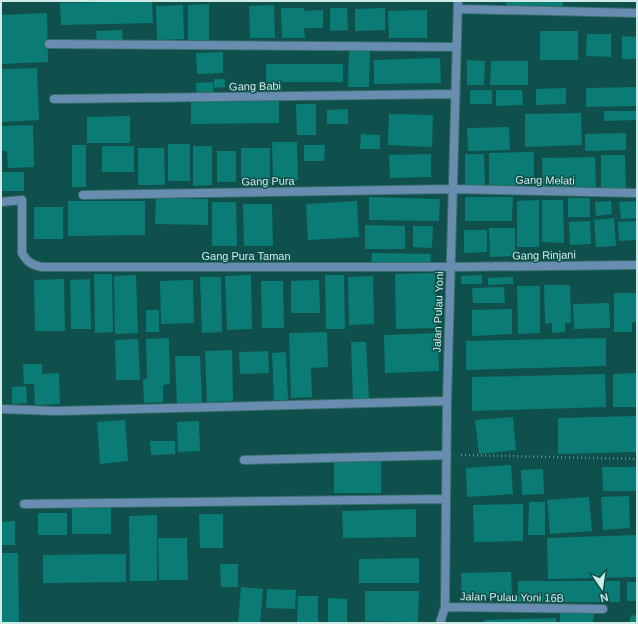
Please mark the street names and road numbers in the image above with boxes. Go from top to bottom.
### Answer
street label: Gang Babi [229,80,281,92]
street label: Gang Melati [515,173,575,187]
street label: Gang Pura [241,175,296,187]
street label: Gang Rinjani [512,248,576,262]
street label: Gang Pura Taman [201,250,291,262]
street label: Jalan Pulau Yoni [431,271,445,353]
street label: Jalan Pulau Yoni 16B [460,590,564,604]

